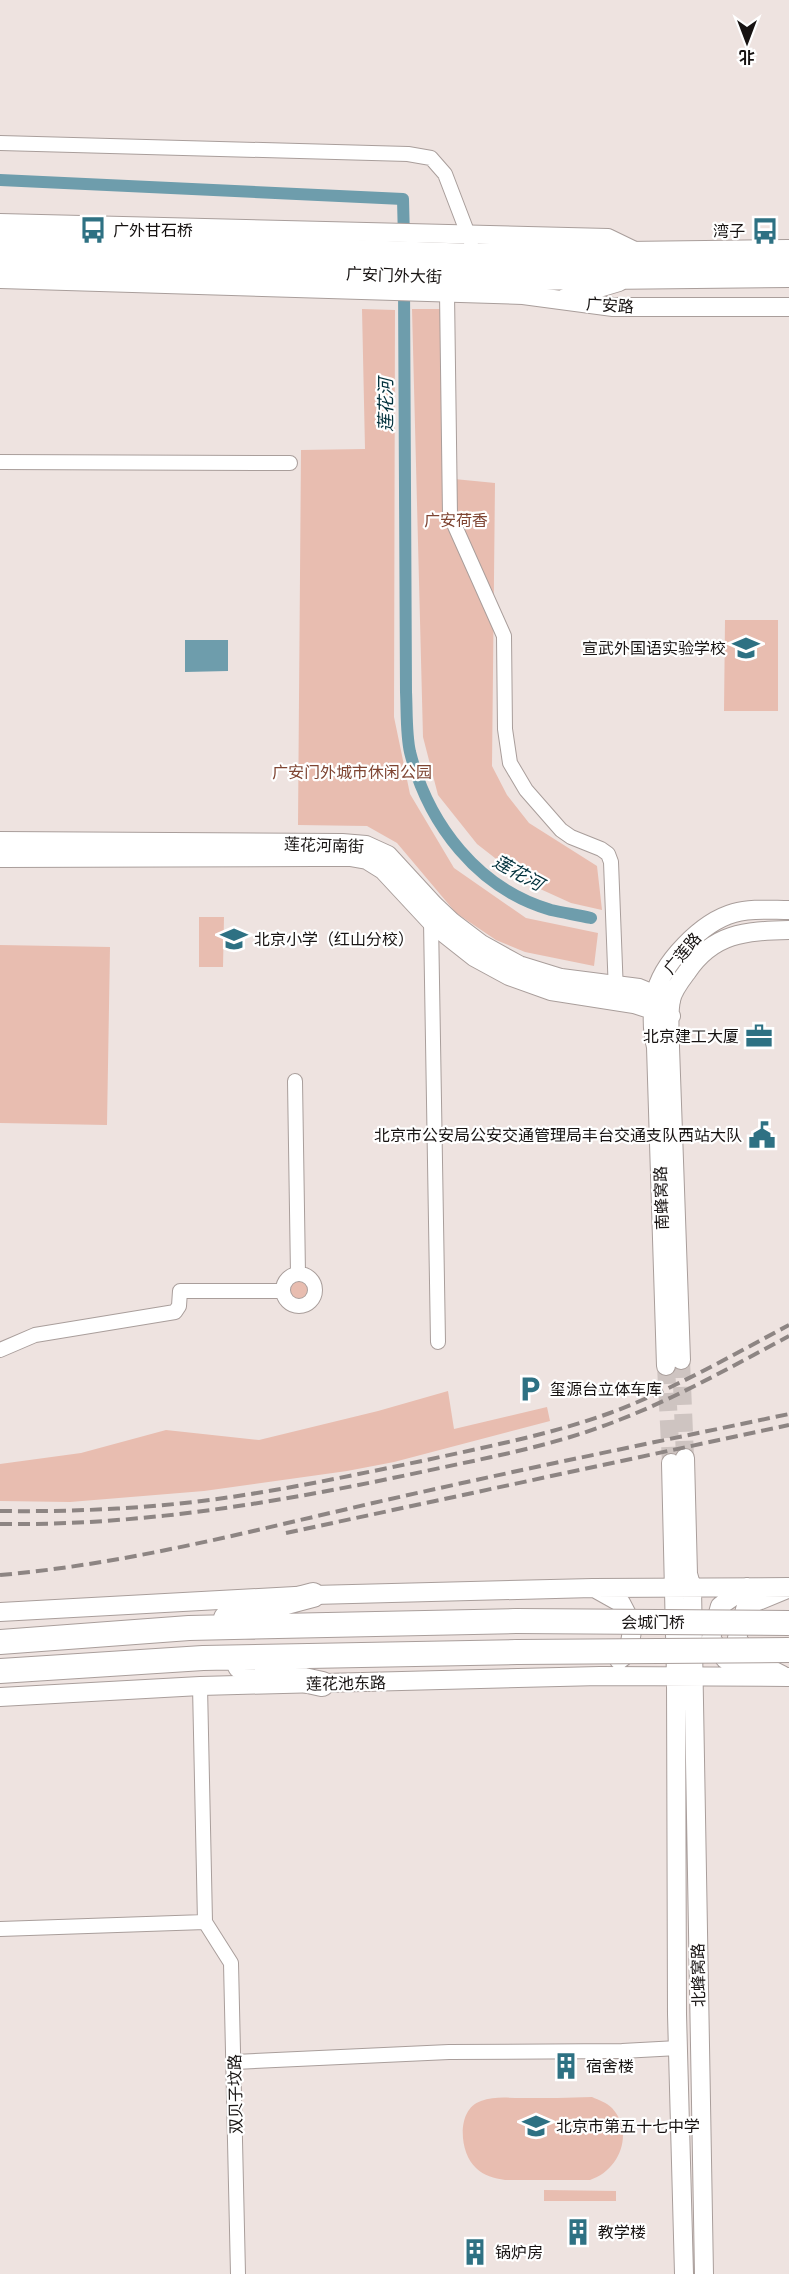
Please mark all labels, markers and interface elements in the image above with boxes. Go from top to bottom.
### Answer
north arrow [717,12,777,72]
text: 北 [739,45,755,68]
bus stop icon: 广外甘石桥 [78,215,108,245]
bus stop icon: 湾子 [750,216,780,246]
place label: 广外甘石桥 [113,219,193,242]
place label: 湾子 [713,220,745,243]
street label: 广安门外大街 [346,262,442,289]
street label: 广安路 [585,292,635,319]
water label: 莲花河 [373,375,398,432]
park label: 广安荷香 [424,509,488,532]
school or university icon: 宣武外国语实验学校 [731,633,761,663]
place label: 宣武外国语实验学校 [582,637,726,660]
park label: 广安门外城市休闲公园 [272,761,432,784]
street label: 莲花河南街 [284,833,364,858]
water label: 莲花河 [489,849,551,898]
school or university icon: 北京小学（红山分校） [219,924,249,954]
place label: 北京小学（红山分校） [254,928,414,951]
street label: 广莲路 [658,928,707,979]
office icon: 北京建工大厦 [744,1021,774,1051]
place label: 北京建工大厦 [643,1025,739,1048]
public building icon: 北京市公安局公安交通管理局丰台交通支队西站大队 [747,1120,777,1150]
place label: 北京市公安局公安交通管理局丰台交通支队西站大队 [374,1124,742,1147]
street label: 南蜂窝路 [649,1166,674,1230]
parking icon: 玺源台立体车库 [515,1374,545,1404]
place label: 玺源台立体车库 [550,1378,662,1401]
street label: 会城门桥 [621,1611,685,1634]
street label: 莲花池东路 [306,1671,386,1696]
street label: 北蜂窝路 [686,1943,711,2007]
building icon: 宿舍楼 [551,2051,581,2081]
street label: 双贝子坟路 [223,2054,248,2134]
place label: 宿舍楼 [586,2055,634,2078]
school or university icon: 北京市第五十七中学 [521,2111,551,2141]
place label: 北京市第五十七中学 [556,2115,700,2138]
building icon: 教学楼 [563,2217,593,2247]
place label: 教学楼 [598,2221,646,2244]
building icon: 锅炉房 [460,2237,490,2267]
place label: 锅炉房 [495,2241,543,2264]

